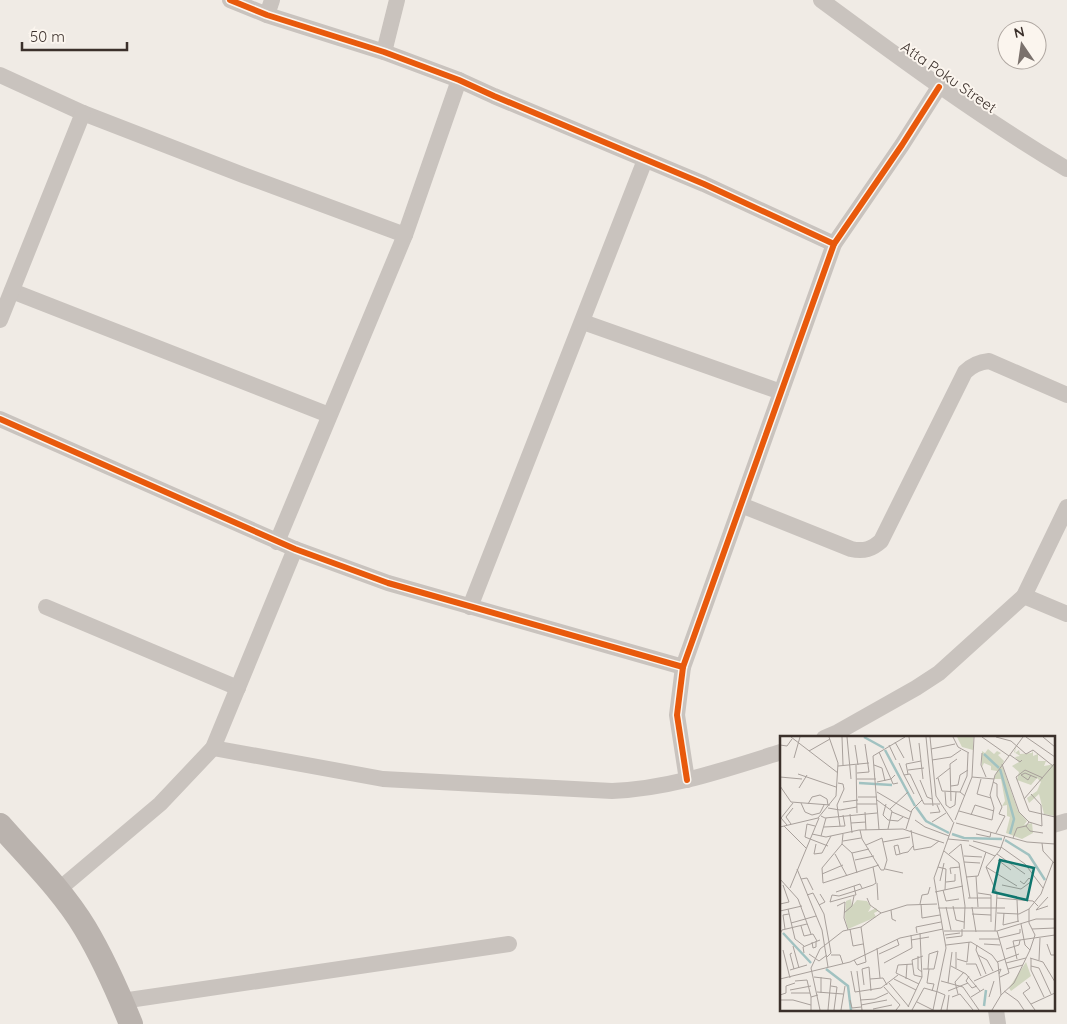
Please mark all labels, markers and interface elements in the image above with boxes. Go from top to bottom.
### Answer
scale bar [22,20,128,52]
north arrow [997,20,1047,70]
text: N [1012,22,1026,42]
text: 50 m [30,27,65,46]
street label: Atta Poku Street [898,37,1000,117]
inset map [780,736,1054,1012]

